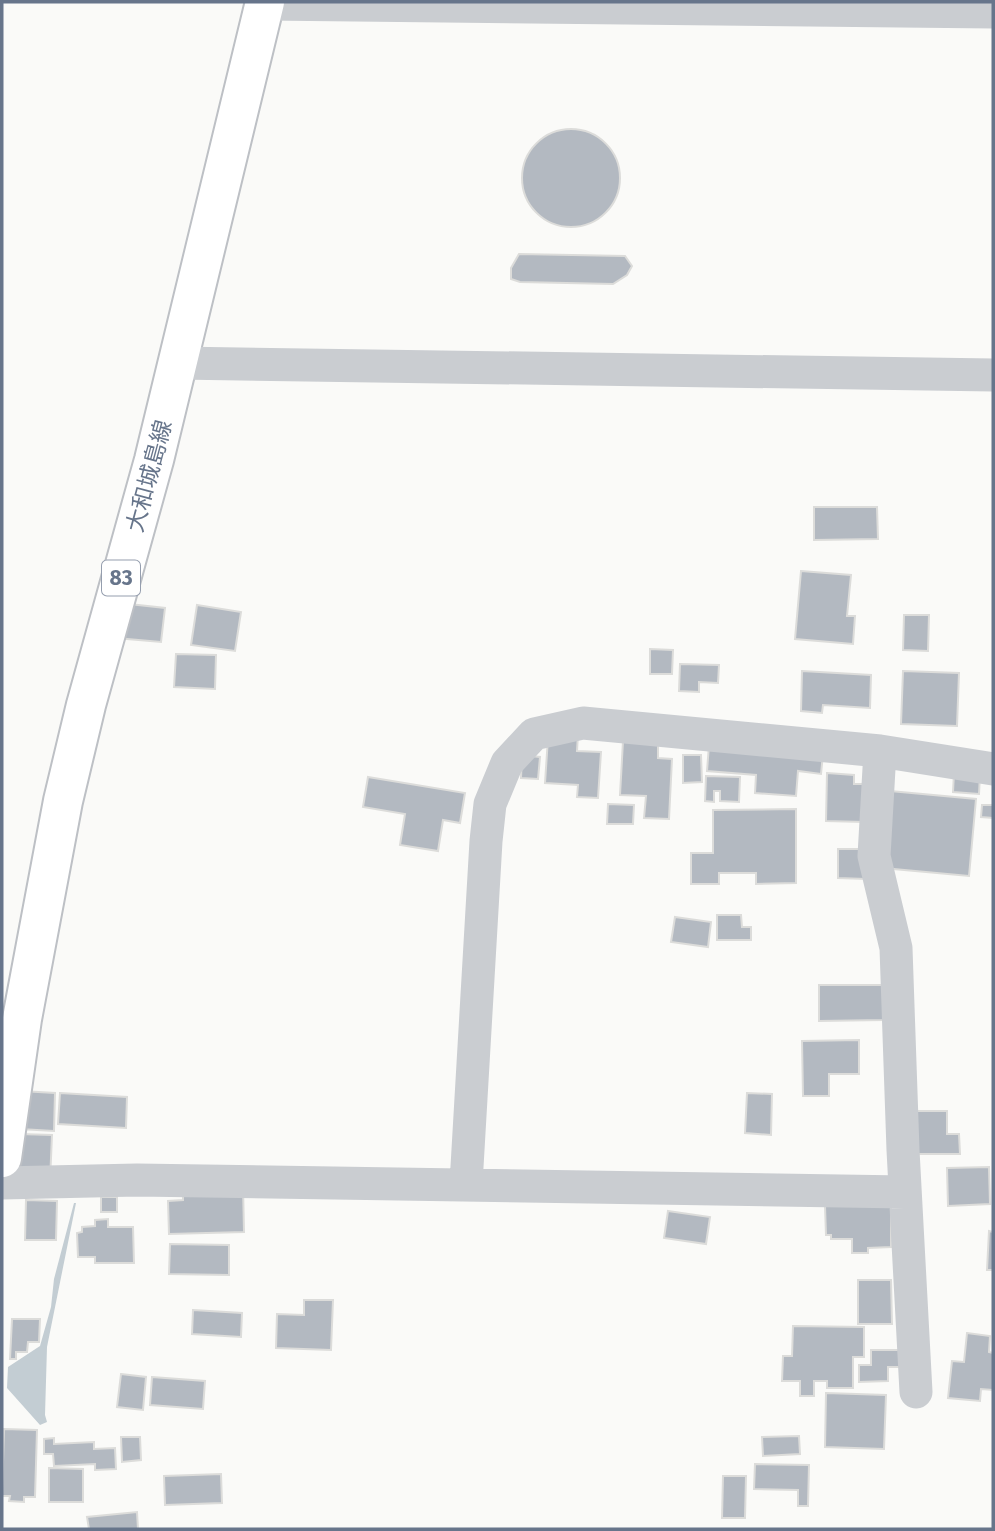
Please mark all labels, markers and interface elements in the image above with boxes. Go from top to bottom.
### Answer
street label: 大和城島線 [121,417,177,535]
road number: 83 [102,560,140,596]

